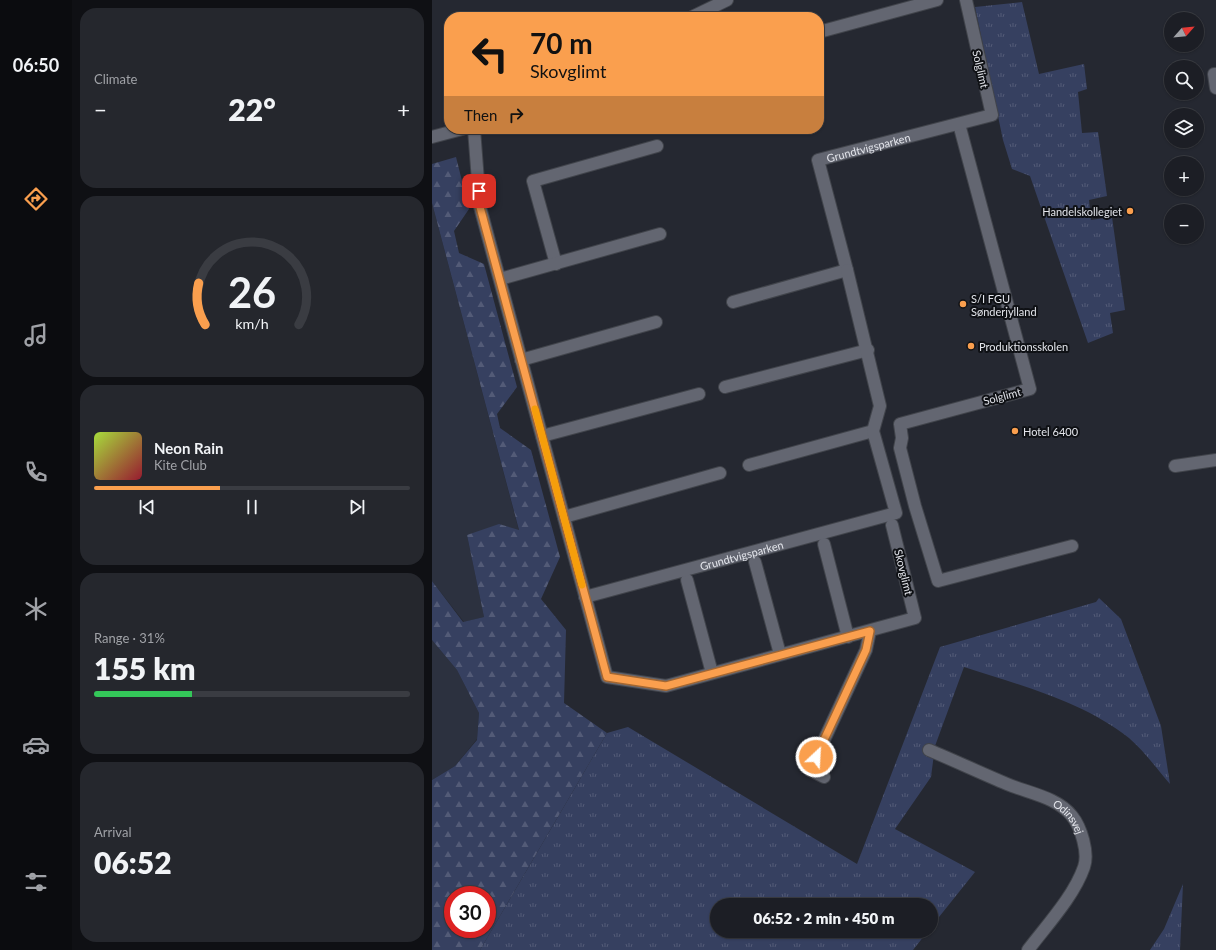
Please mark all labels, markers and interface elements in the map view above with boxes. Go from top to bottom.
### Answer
north arrow [1164,12,1204,52]
map controls [1164,12,1204,244]
text: 70 m [530,26,593,60]
icon: left [464,28,516,80]
street label: Solglimt [970,49,992,89]
text: 06:50 [13,54,59,76]
text: Skovglimt [530,60,606,82]
button: search [1164,60,1204,100]
text: Climate [94,71,137,87]
text: 22° [228,91,276,127]
text: − [94,96,107,123]
text: + [397,96,410,123]
icon: right [505,104,527,126]
text: Then [464,106,497,124]
button: layers [1164,108,1204,148]
street label: Grundtvigsparken [825,130,911,164]
button: + [1164,156,1204,196]
pin [462,174,496,208]
icon: arrive [468,180,490,202]
icon: directions [22,185,50,213]
button: − [1164,204,1204,244]
place label: Handelskollegiet [1042,205,1122,218]
marker: Handelskollegiet [1125,206,1135,216]
text: 26 [228,266,276,316]
place label: S/I FGU Sønderjylland [971,292,1037,318]
marker: S/I FGU Sønderjylland [958,299,968,309]
text: km/h [235,314,269,331]
icon: music [22,321,50,349]
place label: Produktionsskolen [979,340,1068,353]
marker: Produktionsskolen [966,341,976,351]
street label: Solglimt [982,385,1022,407]
place label: Hotel 6400 [1023,425,1079,438]
marker: Hotel 6400 [1010,426,1020,436]
text: Neon Rain [154,439,223,457]
text: Kite Club [154,457,207,473]
icon: phone [22,458,50,486]
icon: previous [136,496,158,518]
icon: pause [241,496,263,518]
icon: next [346,496,368,518]
street label: Grundtvigsparken [698,537,785,572]
street label: Skovglimt [892,548,916,596]
icon: climate [22,595,50,623]
text: Range · 31% [94,630,165,646]
text: 155 km [94,650,195,686]
icon: car [22,731,50,759]
position arrow [795,736,837,778]
street label: Odinsvej [1051,796,1087,836]
text: Arrival [94,824,131,840]
text: 06:52 [94,844,172,880]
icon: filters [22,868,50,896]
speed limit sign: 30 [444,886,496,938]
text: 06:52 · 2 min · 450 m [753,909,895,927]

